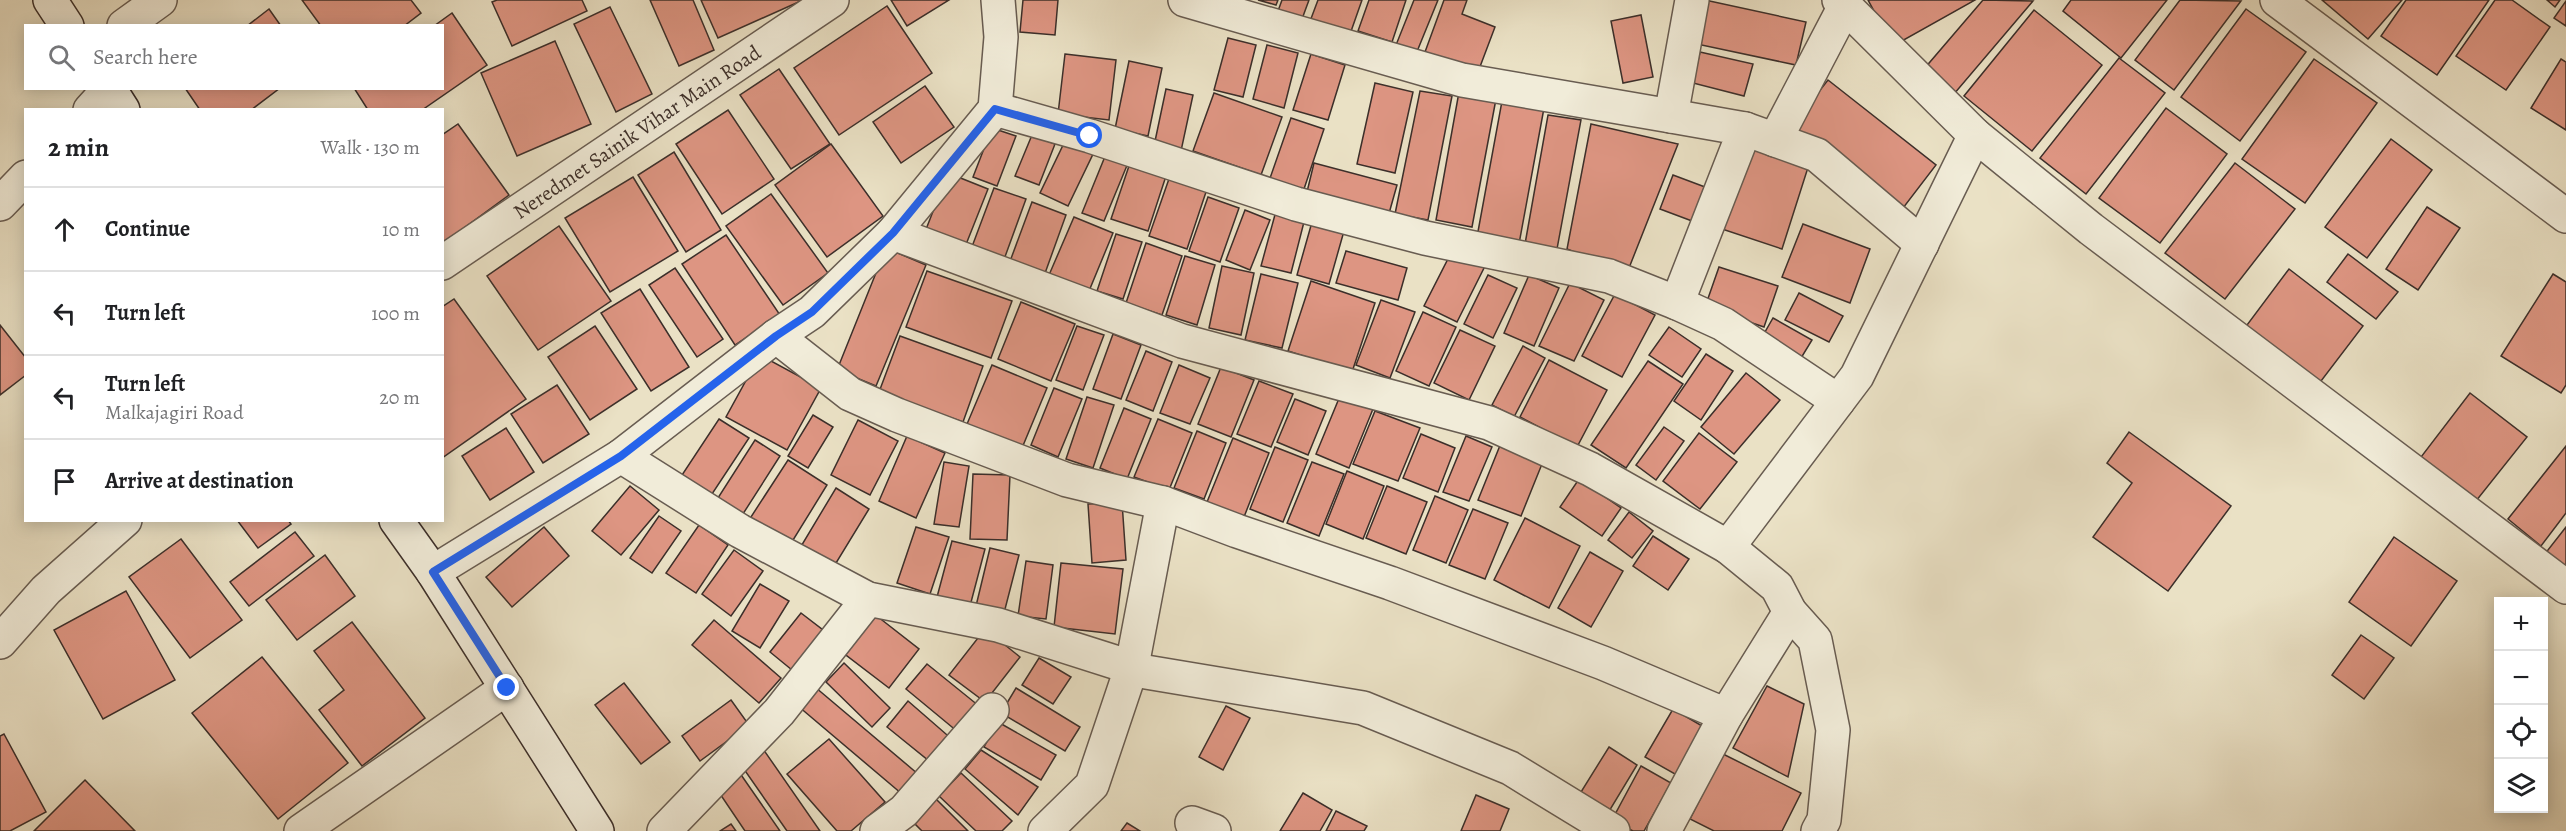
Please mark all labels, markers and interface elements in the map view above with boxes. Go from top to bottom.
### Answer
search box [24,24,444,90]
street label: Neredmet Sainik Vihar Main Road [508,38,767,225]
icon: search [45,41,78,74]
text: Search here [93,42,198,72]
route start [1076,122,1102,148]
text: 2 min [48,130,109,165]
text: Walk · 130 m [321,134,420,161]
icon: ahead [48,213,81,246]
text: Continue [105,214,190,244]
text: 10 m [382,216,420,243]
icon: left [48,297,81,330]
text: Turn left [105,298,185,328]
text: 100 m [371,300,420,327]
text: Turn left [105,369,185,399]
icon: left [48,381,81,414]
text: 20 m [379,384,420,411]
text: Malkajagiri Road [105,399,244,426]
icon: arrive [48,465,81,498]
text: Arrive at destination [105,466,294,496]
map controls [2494,597,2548,813]
button: + [2494,597,2548,651]
button: − [2494,651,2548,705]
route end [493,674,519,700]
button: locate [2494,705,2548,759]
button: layers [2494,759,2548,813]

